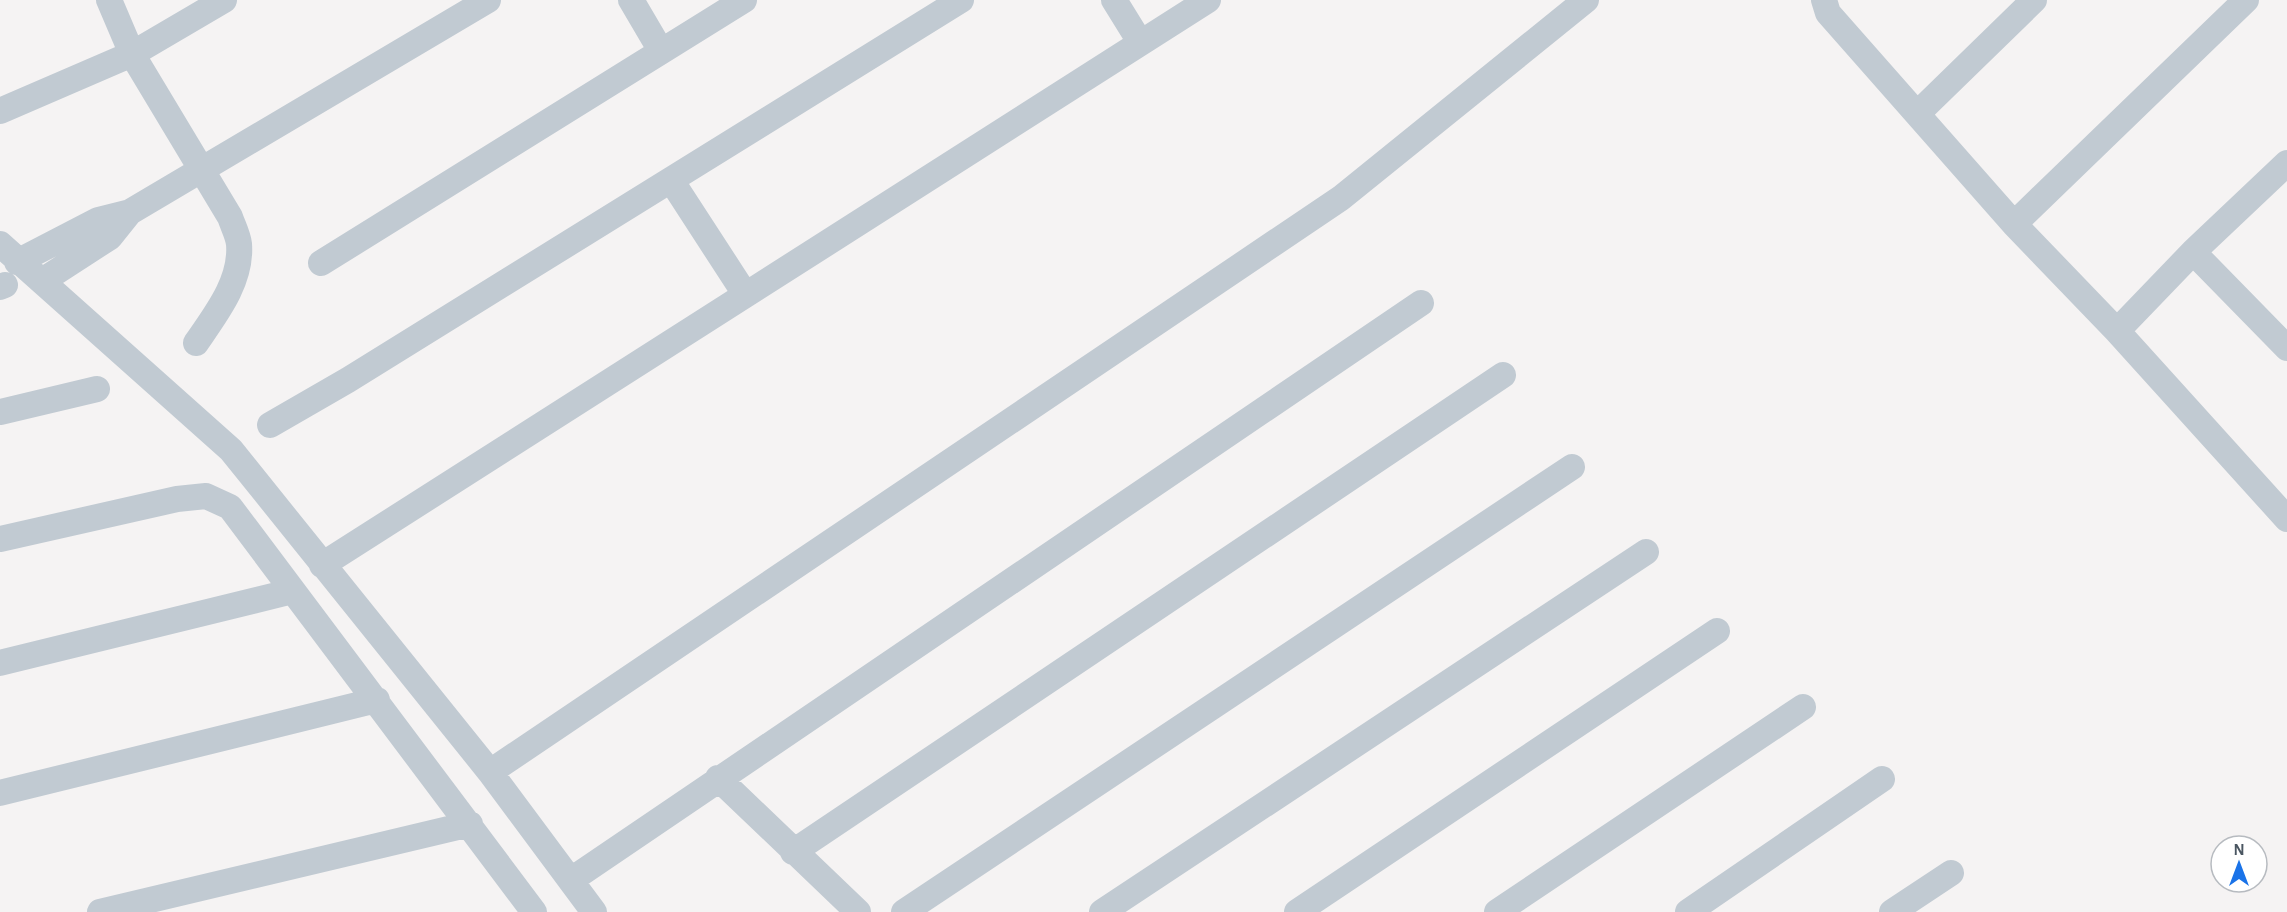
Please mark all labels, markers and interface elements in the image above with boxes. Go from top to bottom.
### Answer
north arrow [2209,834,2269,894]
text: N [2233,842,2245,858]

